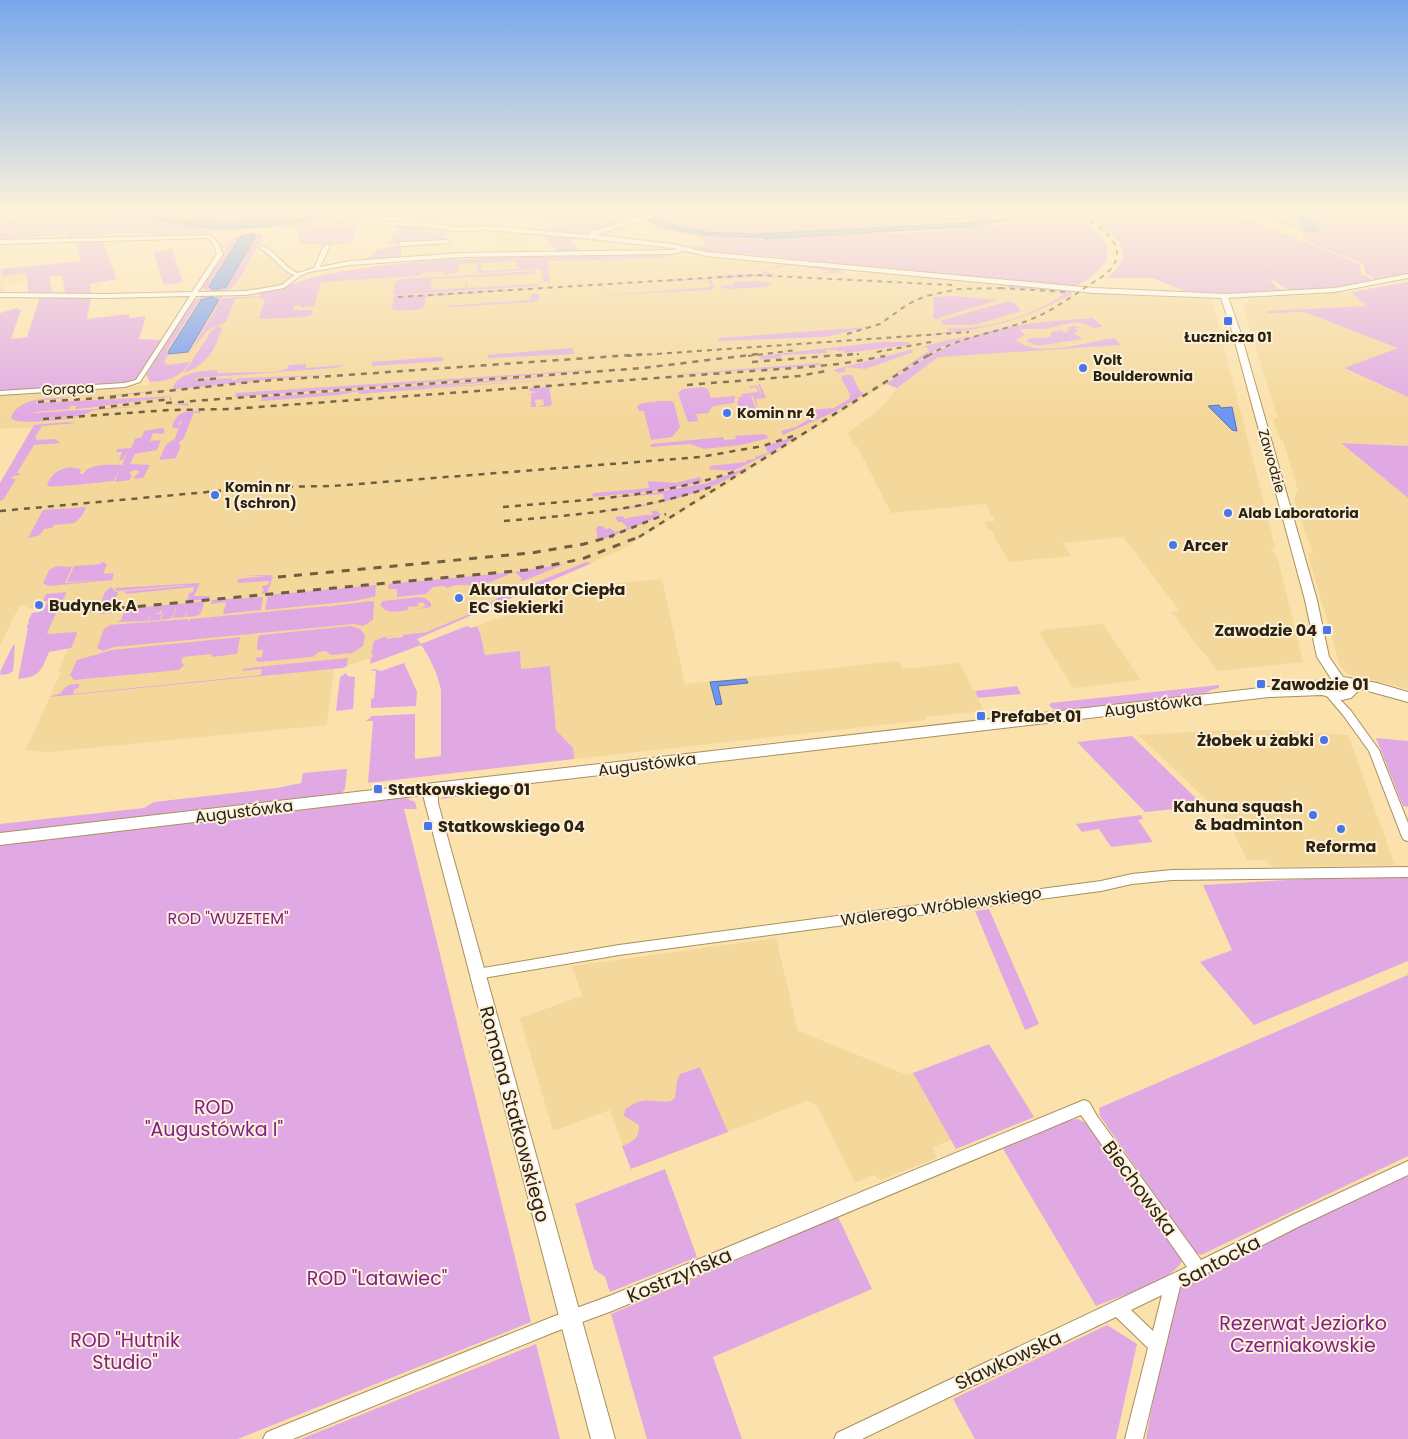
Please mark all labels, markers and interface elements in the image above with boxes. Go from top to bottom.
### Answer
marker: Łucznicza 01 [1222,315,1234,327]
place label: Łucznicza 01 [1184,327,1272,347]
place label: Volt Boulderownia [1093,350,1193,386]
marker: Volt Boulderownia [1077,362,1089,374]
street label: Gorąca [41,378,95,400]
place label: Komin nr 4 [737,403,815,423]
marker: Komin nr 4 [721,407,733,419]
street label: Zawodzie [1253,427,1291,496]
place label: Komin nr 1 (schron) [225,477,297,513]
marker: Komin nr 1 (schron) [209,489,221,501]
place label: Alab Laboratoria [1238,503,1359,523]
marker: Alab Laboratoria [1222,507,1234,519]
place label: Arcer [1183,534,1228,557]
marker: Arcer [1167,539,1179,551]
place label: Akumulator Ciepła EC Siekierki [469,578,625,619]
marker: Akumulator Ciepła EC Siekierki [453,592,465,604]
place label: Budynek A [49,594,137,617]
marker: Budynek A [33,599,45,611]
place label: Zawodzie 04 [1215,619,1317,642]
marker: Zawodzie 04 [1321,624,1333,636]
place label: Zawodzie 01 [1271,673,1369,696]
marker: Zawodzie 01 [1255,678,1267,690]
street label: Augustówka [1103,688,1203,723]
place label: Prefabet 01 [991,705,1081,728]
marker: Prefabet 01 [975,710,987,722]
place label: Żłobek u żabki [1197,729,1314,752]
marker: Żłobek u żabki [1318,734,1330,746]
street label: Augustówka [597,747,697,782]
place label: Statkowskiego 01 [388,778,530,801]
marker: Statkowskiego 01 [372,783,384,795]
street label: Augustówka [194,794,294,829]
place label: Kahuna squash & badminton [1173,795,1303,836]
marker: Kahuna squash & badminton [1307,809,1319,821]
place label: Statkowskiego 04 [438,815,585,838]
marker: Statkowskiego 04 [422,820,434,832]
marker: Reforma [1335,823,1347,835]
place label: Reforma [1306,835,1376,858]
street label: Walerego Wróblewskiego [839,881,1043,932]
park label: ROD "WUZETEM" [167,907,289,930]
street label: Romana Statkowskiego [473,1003,556,1225]
park label: ROD "Augustówka I" [145,1094,283,1143]
street label: Biechowska [1096,1135,1183,1242]
street label: Santocka [1173,1229,1265,1294]
street label: Kostrzyńska [623,1241,736,1310]
park label: ROD "Latawiec" [307,1265,447,1292]
park label: Rezerwat Jeziorko Czerniakowskie [1219,1310,1387,1359]
street label: Sławkowska [951,1324,1066,1397]
park label: ROD "Hutnik Studio" [70,1327,180,1376]

